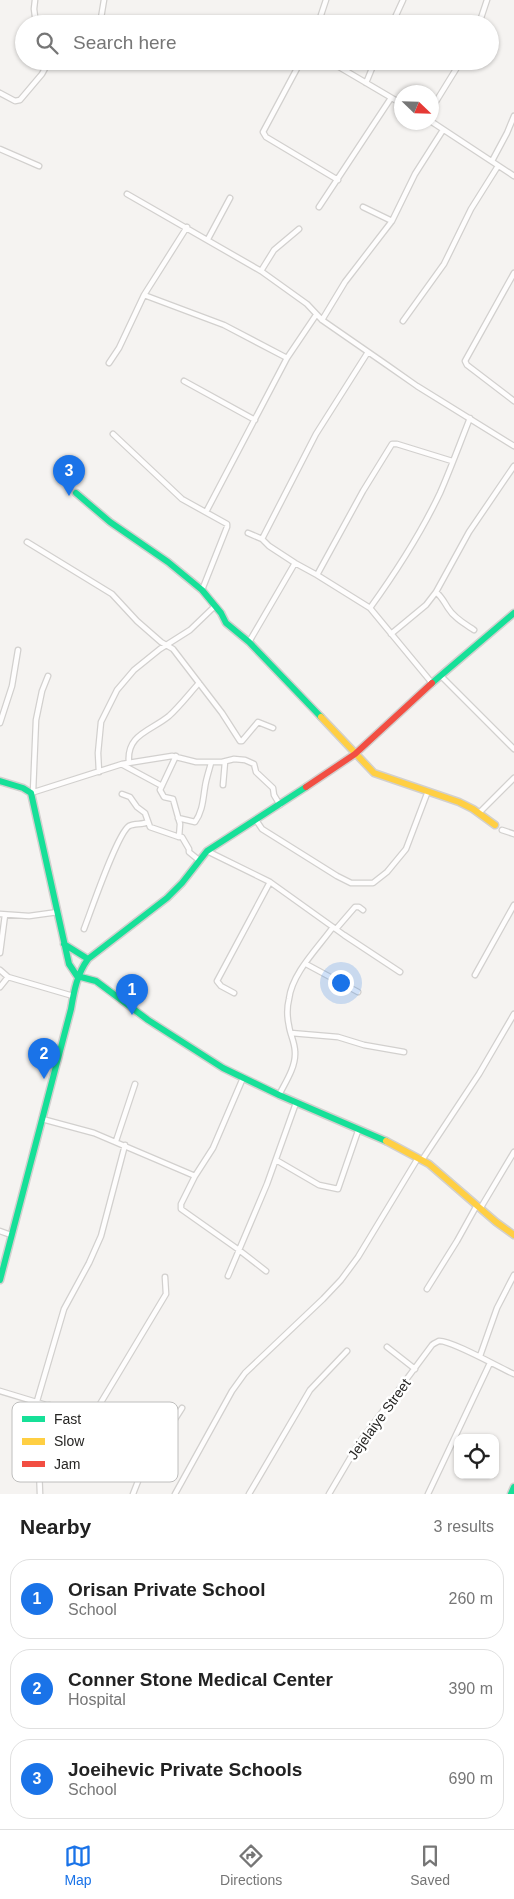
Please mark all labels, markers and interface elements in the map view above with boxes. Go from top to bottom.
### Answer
search box [15,15,499,70]
icon: search [33,29,61,57]
text: Search here [73,32,177,53]
north arrow [394,85,439,130]
pin: 3 [53,455,85,496]
your location [328,970,354,996]
pin: 1 [116,974,148,1015]
pin: 2 [28,1038,60,1079]
street label: Jejelaiye Street [344,1375,414,1462]
legend [12,1402,178,1482]
text: Fast [54,1411,81,1427]
text: Slow [54,1433,85,1449]
map controls [454,1434,499,1479]
button: locate [454,1434,499,1479]
text: Jam [54,1456,80,1472]
text: Nearby [20,1515,91,1538]
text: 3 results [434,1518,494,1535]
text: Orisan Private School [68,1579,265,1600]
text: 1 [33,1590,41,1607]
text: 260 m [449,1590,493,1607]
text: School [68,1601,117,1618]
text: Conner Stone Medical Center [68,1669,333,1690]
text: 2 [33,1680,41,1697]
text: 390 m [449,1680,493,1697]
text: Hospital [68,1691,126,1708]
text: Joeihevic Private Schools [68,1759,302,1780]
text: 3 [33,1770,41,1787]
text: 690 m [449,1770,493,1787]
text: School [68,1781,117,1798]
tab: Map [64,1842,92,1888]
tab: Directions [220,1842,282,1888]
tab: Saved [410,1842,450,1888]

